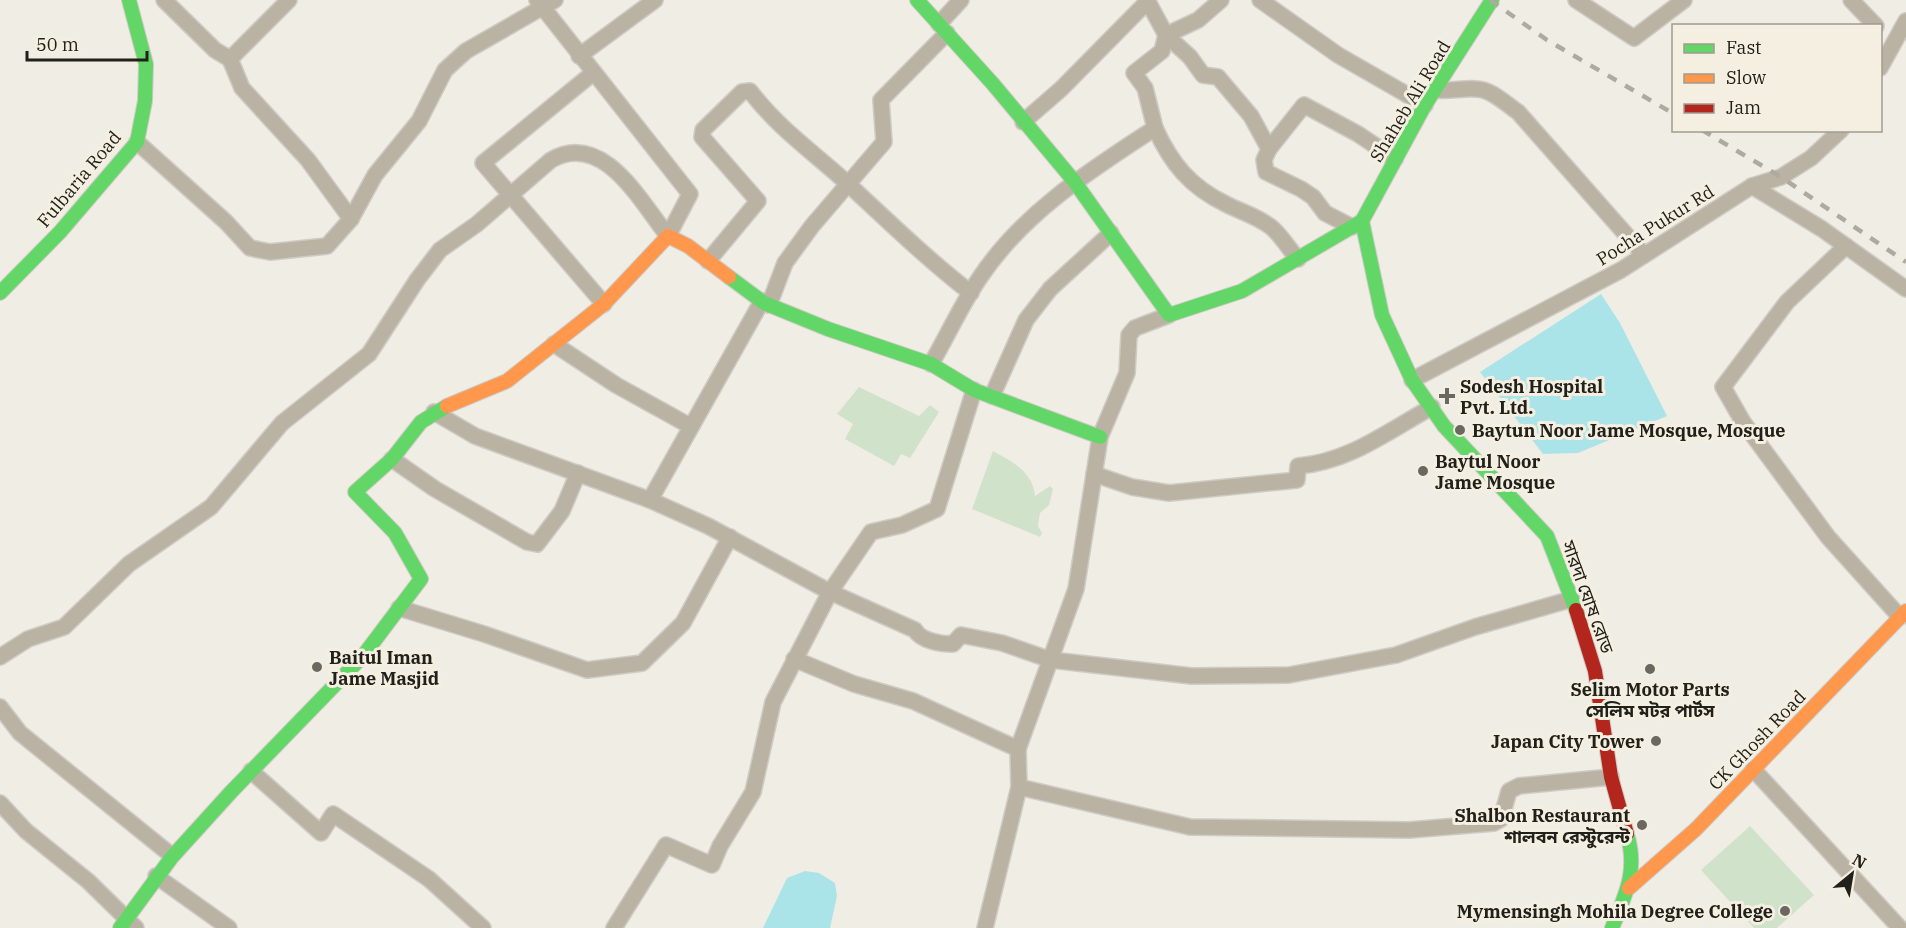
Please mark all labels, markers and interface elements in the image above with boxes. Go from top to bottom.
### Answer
scale bar [27,24,147,62]
legend [1672,24,1882,132]
text: 50 m [36,33,79,56]
street label: Shaheb Ali Road [1365,36,1455,166]
text: Fast [1726,36,1761,59]
text: Slow [1726,66,1766,89]
text: Jam [1726,96,1761,119]
street label: Fulbaria Road [32,126,126,232]
street label: Pocha Pukur Rd [1592,180,1718,270]
place label: Sodesh Hospital Pvt. Ltd. [1460,375,1603,419]
marker: Sodesh Hospital Pvt. Ltd. [1438,387,1456,405]
place label: Baytun Noor Jame Mosque, Mosque [1472,419,1786,442]
marker: Baytun Noor Jame Mosque, Mosque [1453,423,1467,437]
place label: Baytul Noor Jame Mosque [1435,450,1555,494]
marker: Baytul Noor Jame Mosque [1416,464,1430,478]
street label: সারদা ঘোষ রোড [1557,537,1619,657]
place label: Baitul Iman Jame Masjid [329,646,439,690]
marker: Baitul Iman Jame Masjid [310,660,324,674]
marker: Selim Motor Parts সেলিম মটর পার্টস [1643,662,1657,676]
place label: Selim Motor Parts সেলিম মটর পার্টস [1570,678,1730,722]
street label: CK Ghosh Road [1704,685,1810,795]
place label: Japan City Tower [1491,730,1644,753]
marker: Japan City Tower [1649,734,1663,748]
place label: Shalbon Restaurant শালবন রেস্টুরেন্ট [1454,804,1631,848]
marker: Shalbon Restaurant শালবন রেস্টুরেন্ট [1635,818,1649,832]
north arrow [1822,844,1882,904]
text: N [1849,849,1870,873]
place label: Mymensingh Mohila Degree College [1457,900,1773,923]
marker: Mymensingh Mohila Degree College [1778,904,1792,918]

